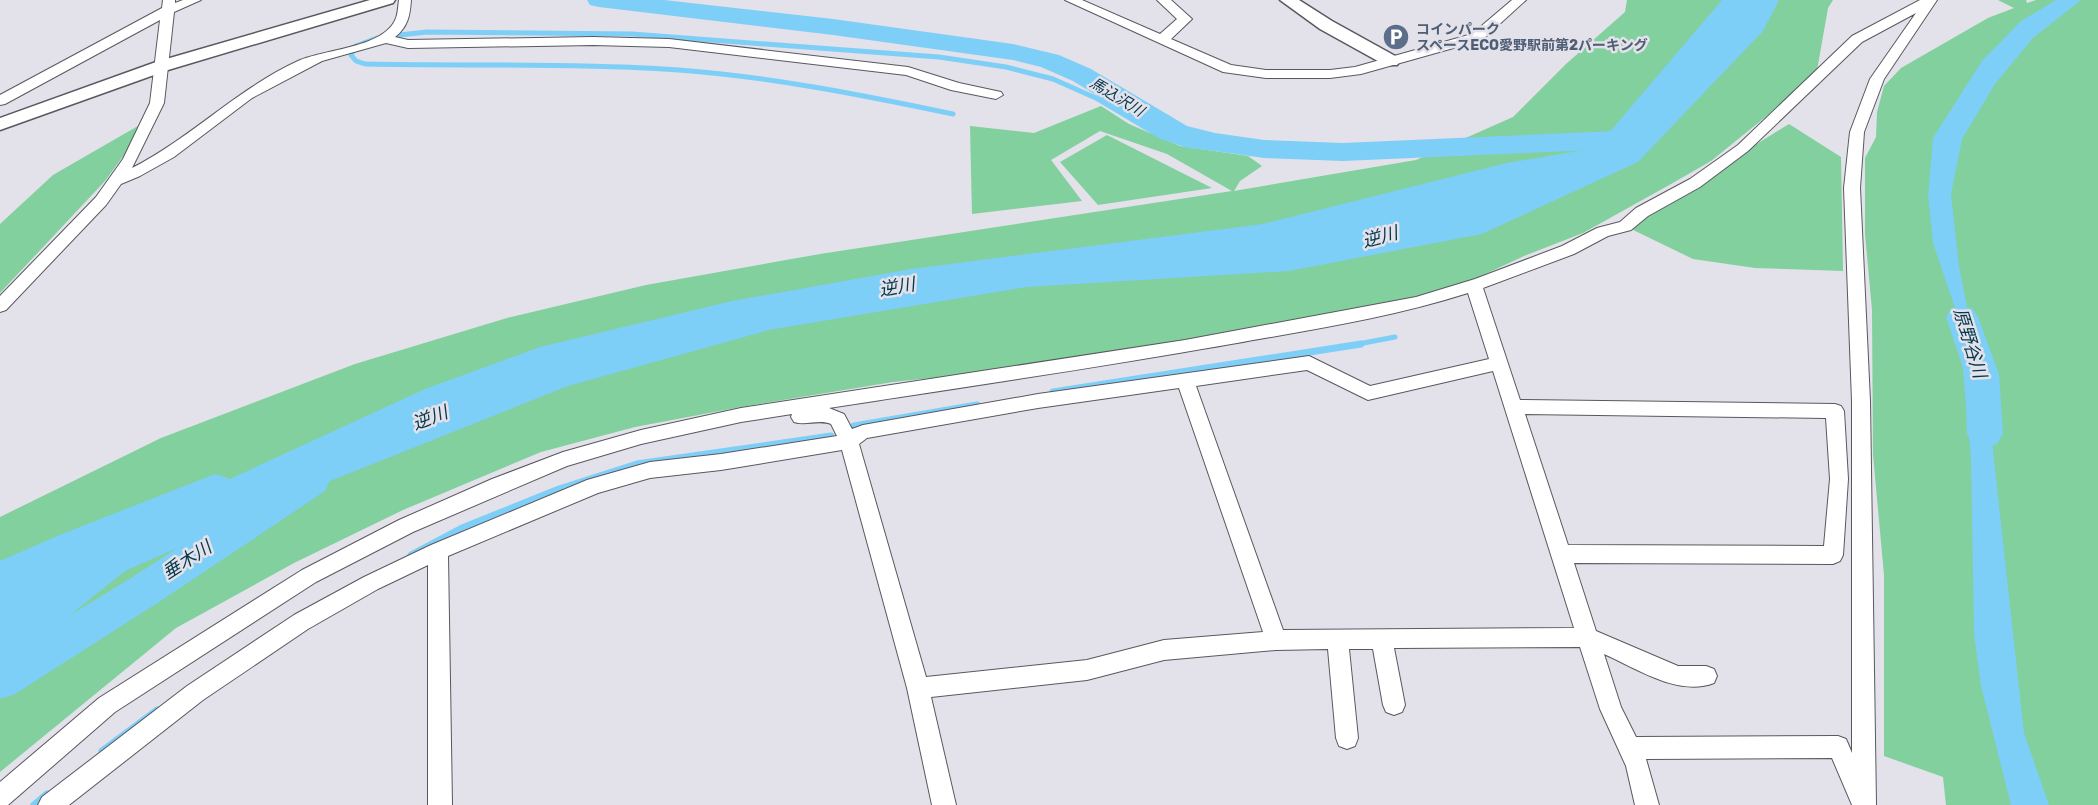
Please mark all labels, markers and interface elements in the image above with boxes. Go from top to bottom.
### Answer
place label: コインパーク スペースECO愛野駅前第2パーキング [1416,21,1648,54]
parking icon: コインパーク スペースECO愛野駅前第2パーキング [1381,22,1411,52]
water label: 馬込沢川 [1087,74,1149,121]
water label: 逆川 [1360,221,1402,252]
water label: 逆川 [877,273,919,301]
water label: 原野谷川 [1949,305,1992,383]
water label: 逆川 [409,401,453,435]
water label: 垂木川 [158,535,217,584]

